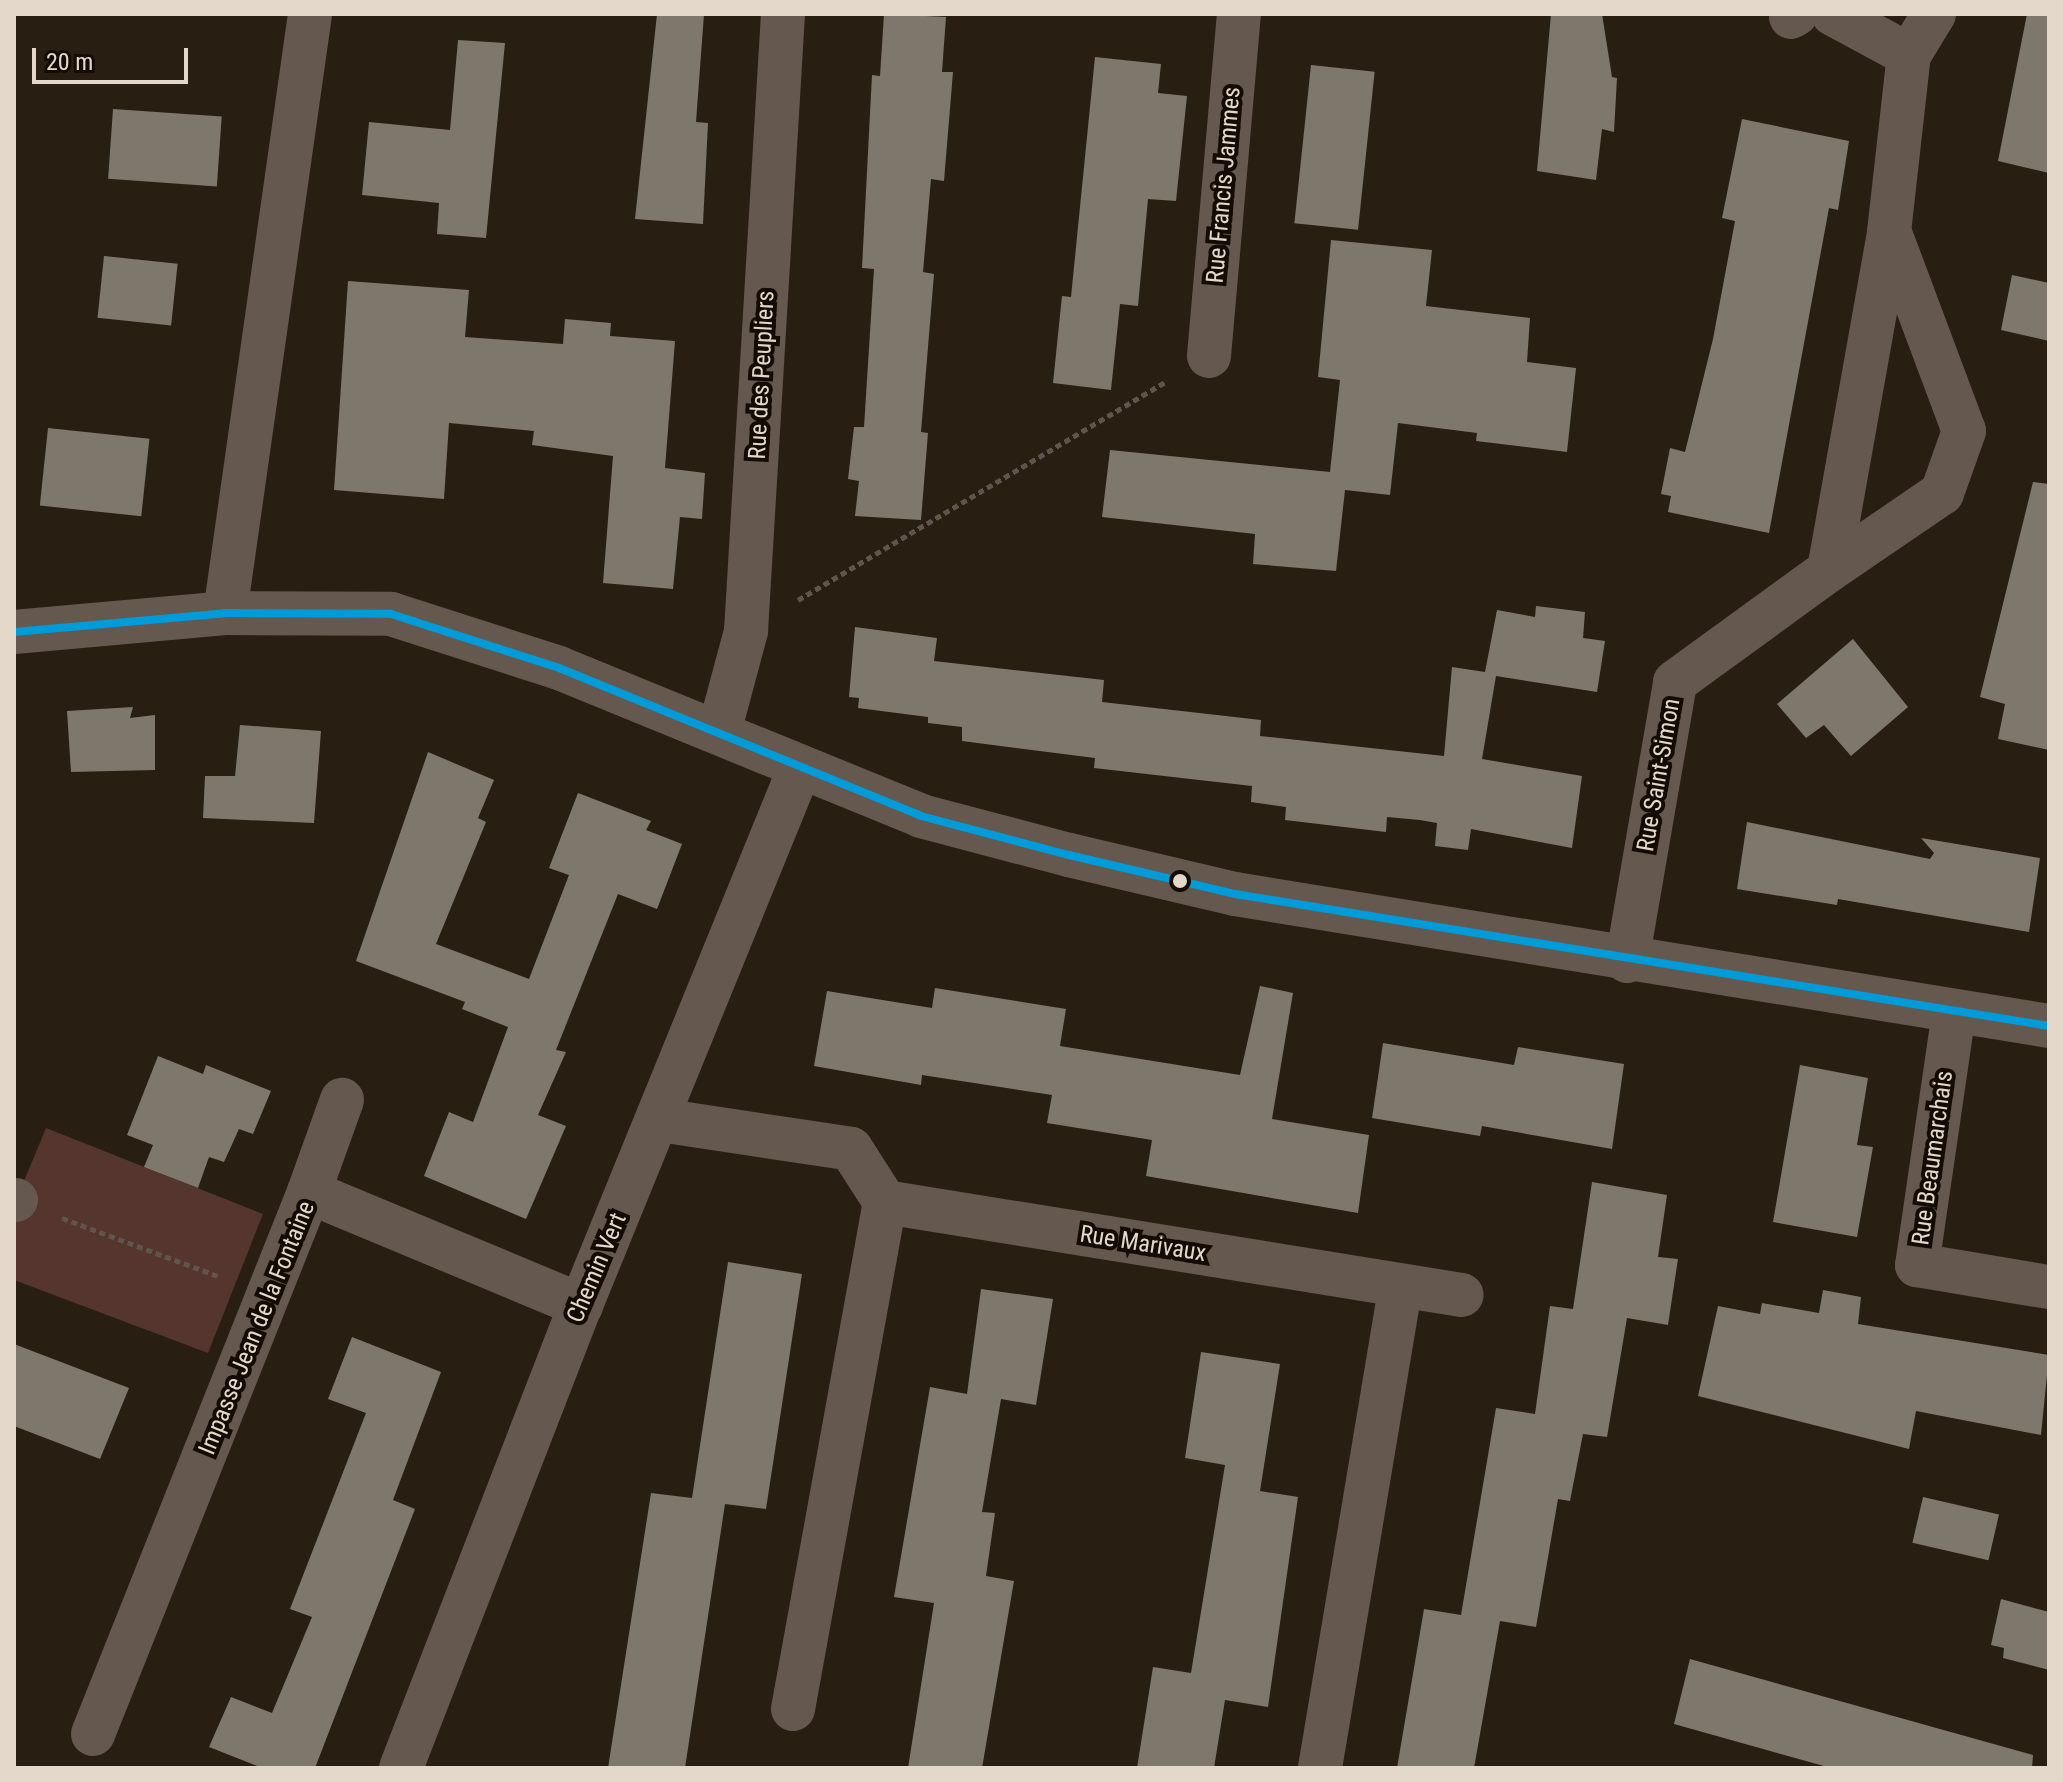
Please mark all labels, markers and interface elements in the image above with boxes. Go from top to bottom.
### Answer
scale bar [36,32,192,82]
text: 20 m [46,48,93,76]
street label: Rue Francis Jammes [1201,86,1247,284]
street label: Rue des Peupliers [743,290,781,460]
street label: Rue Saint-Simon [1631,696,1687,854]
unlabelled marker [1172,873,1188,889]
street label: Rue Beaumarchais [1907,1069,1959,1247]
street label: Impasse Jean de la Fontaine [193,1197,321,1459]
street label: Chemin Vert [561,1209,633,1327]
street label: Rue Marivaux [1078,1220,1208,1268]

